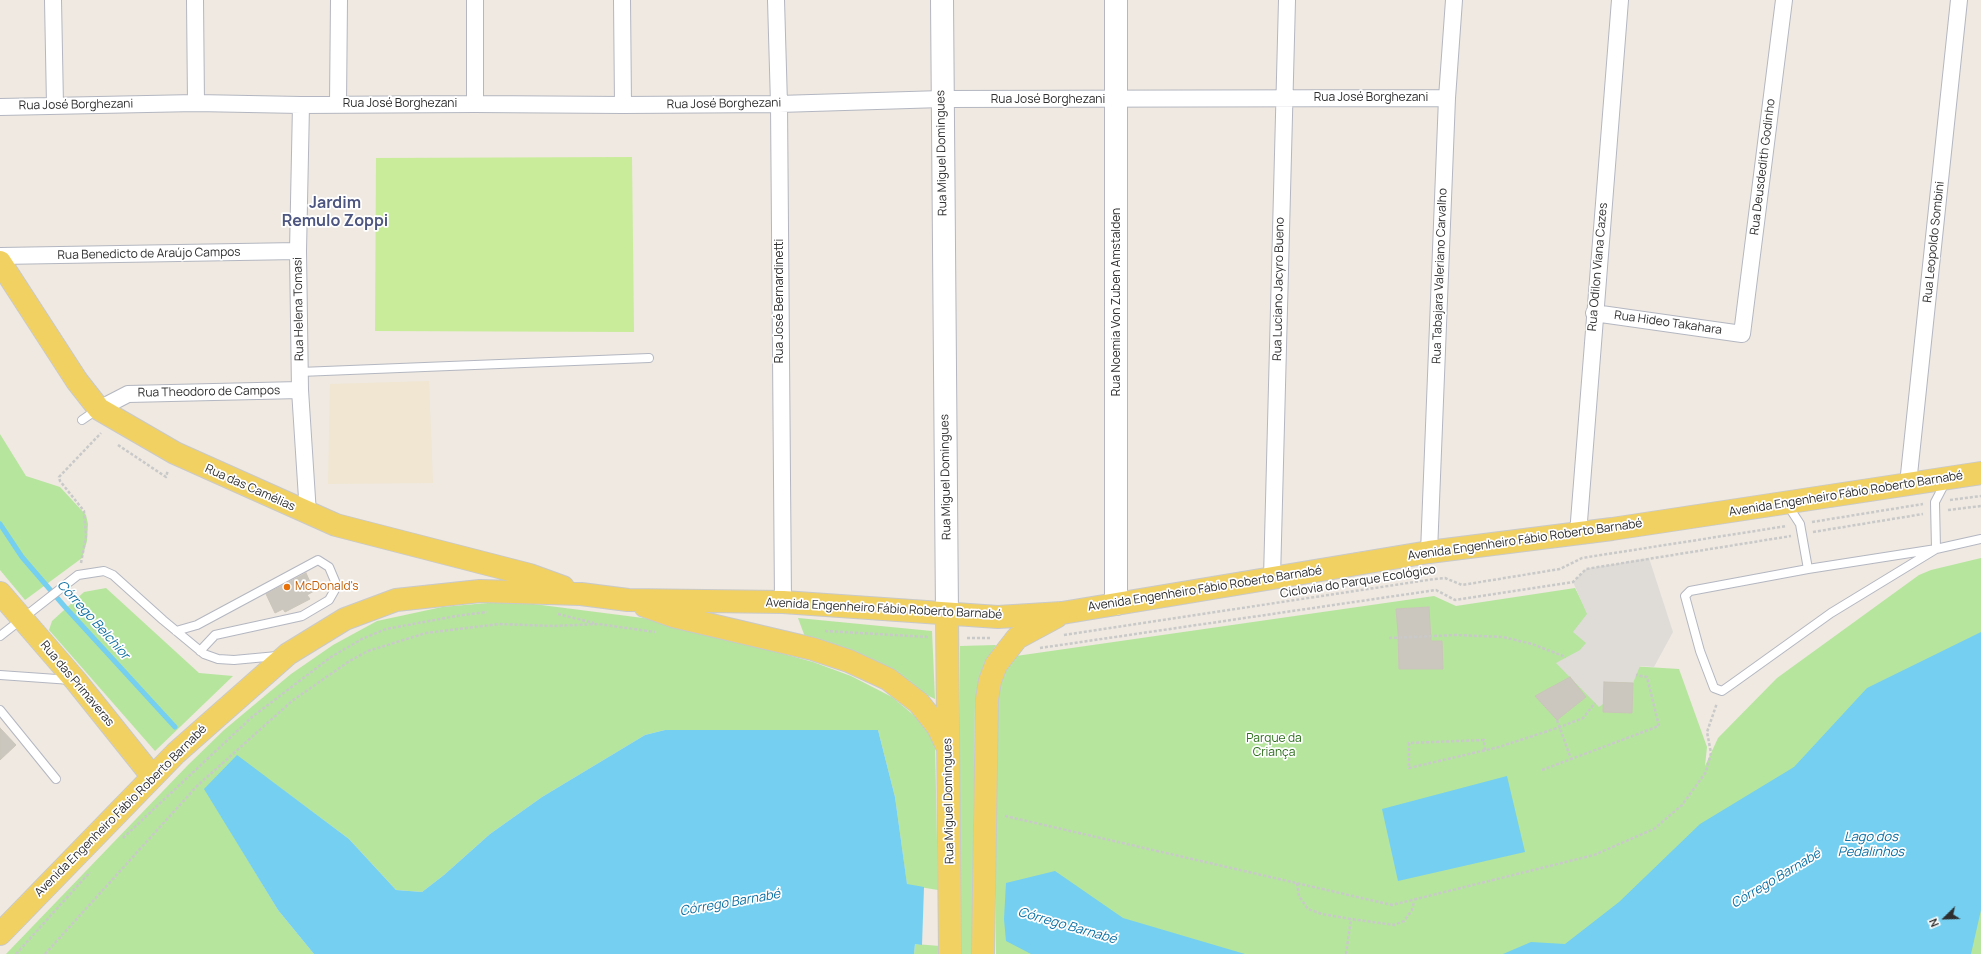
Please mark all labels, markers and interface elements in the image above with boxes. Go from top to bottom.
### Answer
street label: Rua Miguel Domingues [934,90,950,216]
street label: Rua José Borghezani [1314,91,1428,105]
street label: Rua José Borghezani [991,93,1105,107]
street label: Rua José Borghezani [667,96,781,112]
street label: Rua José Borghezani [19,97,133,113]
street label: Rua José Borghezani [343,97,457,111]
street label: Rua Deusdedith Godinho [1747,98,1779,236]
street label: Rua Leopoldo Sombini [1920,181,1948,303]
street label: Rua Tabajara Valeriano Carvalho [1430,188,1450,364]
district label: Jardim Remulo Zoppi [282,194,388,232]
street label: Rua Odilon Viana Cazes [1585,202,1611,332]
street label: Rua Noemia Von Zuben Amstalden [1110,208,1124,396]
street label: Rua Luciano Jacyro Bueno [1271,217,1287,361]
street label: Rua José Bernardinetti [773,239,787,363]
street label: Rua Benedicto de Araújo Campos [57,245,241,263]
street label: Rua Helena Tomasi [291,257,307,361]
street label: Rua Hideo Takahara [1613,308,1723,338]
street label: Rua Theodoro de Campos [138,384,280,400]
street label: Rua Miguel Domingues [938,414,954,540]
street label: Rua das Camélias [203,462,297,514]
street label: Avenida Engenheiro Fábio Roberto Barnabé [1728,468,1964,520]
street label: Avenida Engenheiro Fábio Roberto Barnabé [1407,516,1643,564]
street label: Avenida Engenheiro Fábio Roberto Barnabé [1087,563,1323,615]
street label: Ciclovia do Parque Ecológico [1279,563,1437,601]
water label: Córrego Belchior [53,577,133,663]
place label: McDonald's [295,580,358,594]
marker: McDonald's [282,582,292,592]
street label: Avenida Engenheiro Fábio Roberto Barnabé [765,596,1003,622]
street label: Rua das Primaveras [37,638,117,730]
street label: Avenida Engenheiro Fábio Roberto Barnabé [32,722,210,900]
park label: Parque da Criança [1246,732,1302,760]
street label: Rua Miguel Domingues [941,738,957,864]
water label: Lago dos Pedalinhos [1838,829,1904,860]
water label: Córrego Barnabé [1728,846,1824,912]
water label: Córrego Barnabé [678,886,782,920]
north arrow [1925,898,1965,938]
water label: Córrego Barnabé [1016,904,1118,948]
text: N [1925,916,1942,929]

